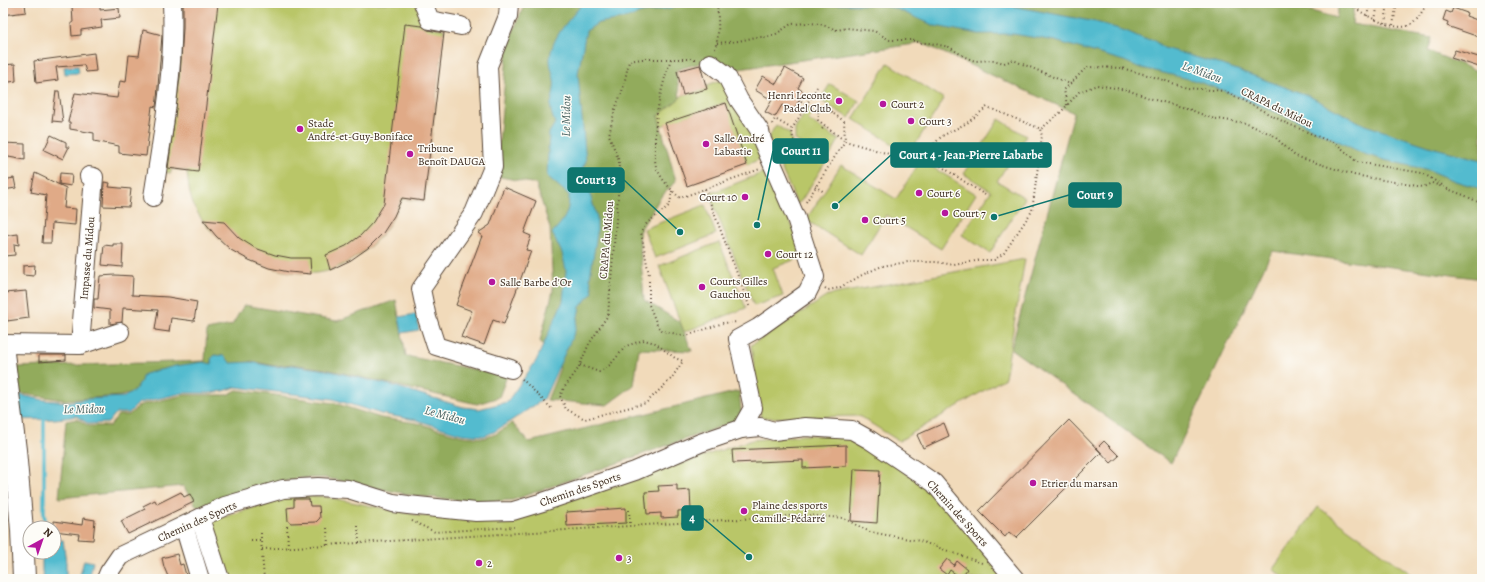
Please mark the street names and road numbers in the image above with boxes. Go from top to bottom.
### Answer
street label: CRAPA du Midou [1238,84,1315,131]
street label: CRAPA du Midou [596,200,617,280]
street label: Impasse du Midou [76,216,99,300]
street label: Chemin des Sports [538,469,623,510]
street label: Chemin des Sports [924,477,992,550]
street label: Chemin des Sports [155,497,239,546]

